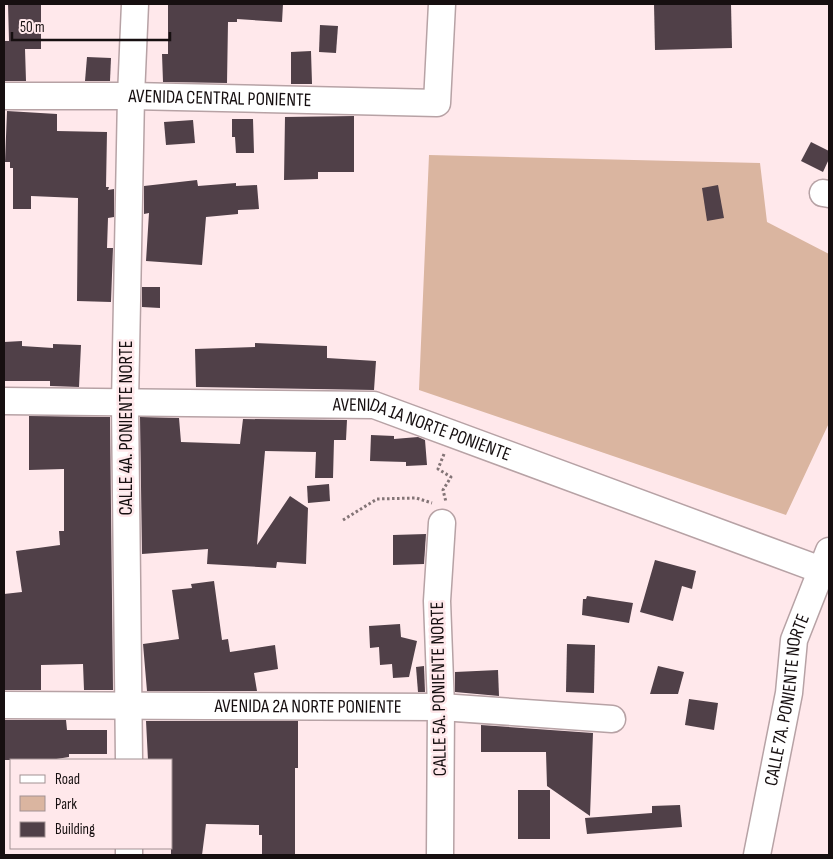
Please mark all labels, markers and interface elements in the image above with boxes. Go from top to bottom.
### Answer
scale bar [12,10,170,42]
text: 50 m [20,18,45,37]
street label: AVENIDA CENTRAL PONIENTE [127,84,312,112]
street label: CALLE 4A. PONIENTE NORTE [115,340,138,516]
street label: AVENIDA 1A NORTE PONIENTE [332,393,514,466]
street label: CALLE 5A. PONIENTE NORTE [426,601,452,777]
street label: CALLE 7A. PONIENTE NORTE [759,611,815,788]
street label: AVENIDA 2A NORTE PONIENTE [213,694,402,718]
legend [10,759,172,849]
text: Road [55,770,80,789]
text: Park [55,795,77,814]
text: Building [55,820,95,839]

